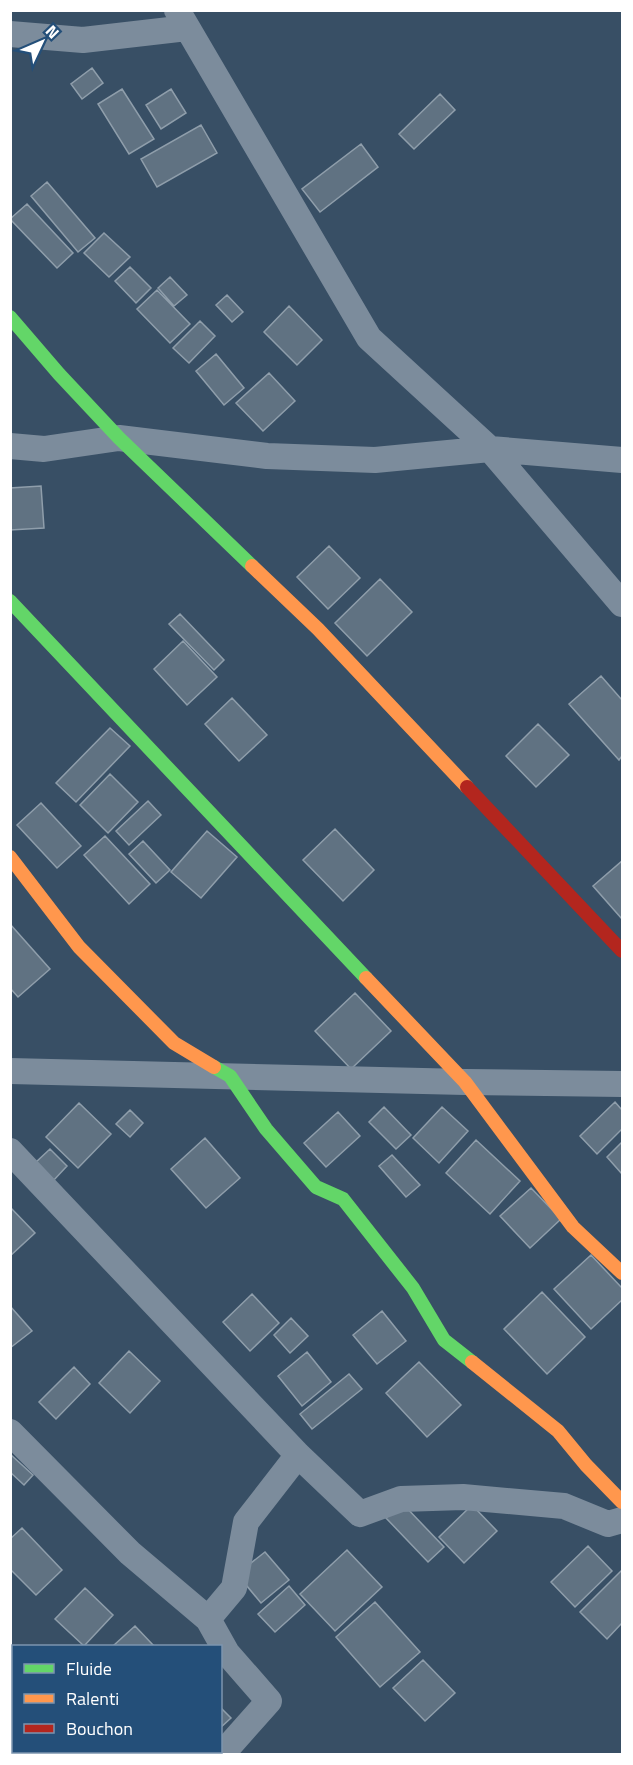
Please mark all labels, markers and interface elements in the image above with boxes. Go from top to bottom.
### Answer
north arrow [12,12,72,72]
text: N [40,19,65,44]
legend [12,1645,222,1753]
text: Fluide [66,1655,112,1682]
text: Ralenti [66,1685,119,1712]
text: Bouchon [66,1715,133,1742]

